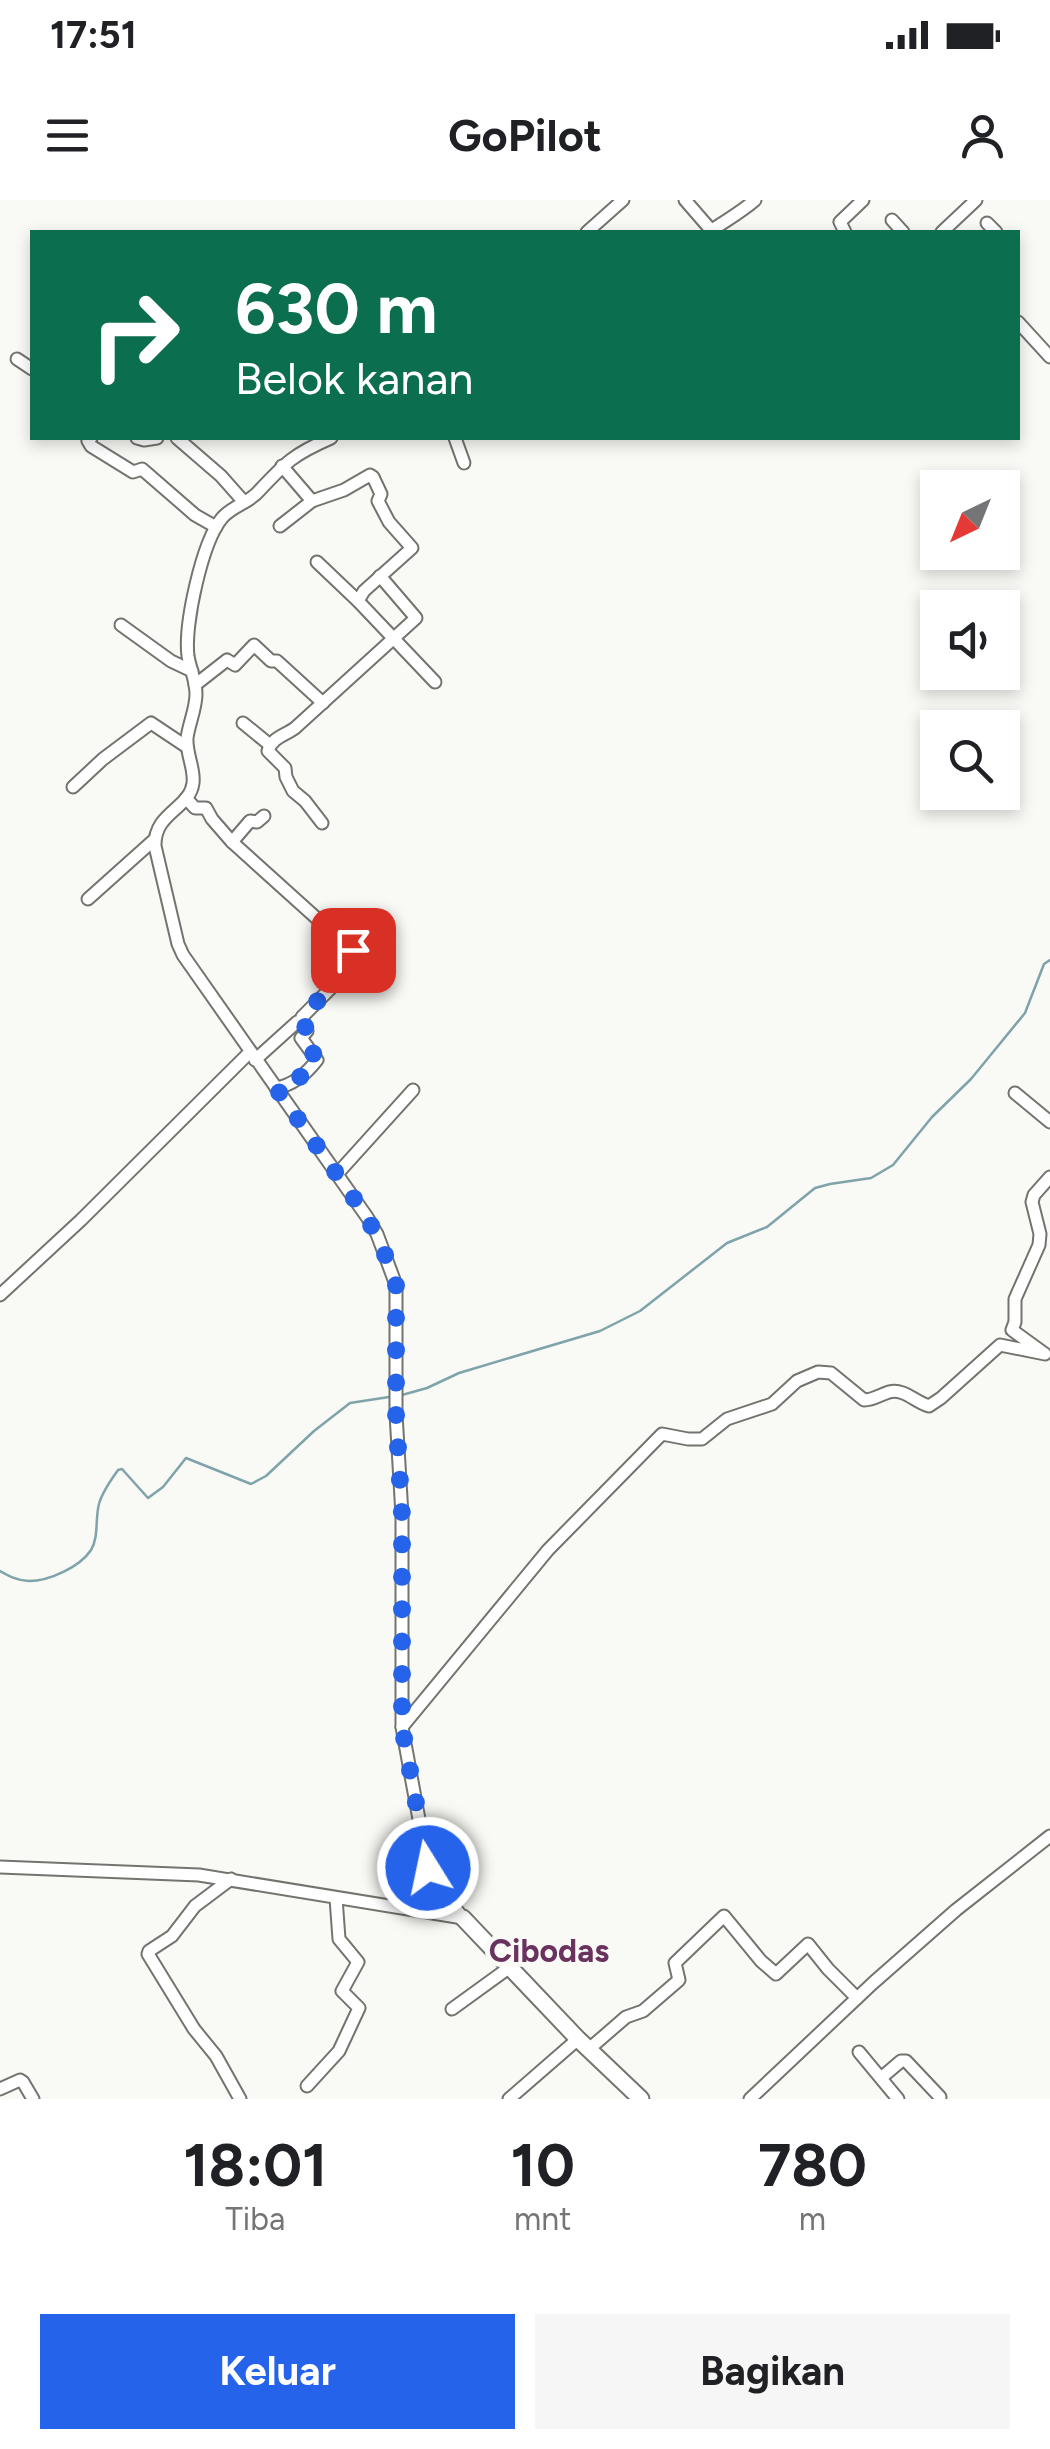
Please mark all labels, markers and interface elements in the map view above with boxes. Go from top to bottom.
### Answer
text: 17:51 [50,12,137,58]
icon: menu [40,108,95,163]
text: GoPilot [448,108,602,162]
icon: person [955,108,1010,163]
text: 630 m [235,266,438,351]
icon: right [70,270,200,400]
text: Belok kanan [235,351,473,405]
north arrow [920,470,1020,570]
map controls [920,470,1020,810]
button: sound [920,590,1020,690]
button: search [920,710,1020,810]
pin [311,908,396,993]
icon: arrive [326,923,381,978]
position arrow [376,1816,480,1920]
district label: Cibodas [489,1932,609,1970]
text: 18:01 [183,2129,327,2201]
text: 10 [511,2129,575,2201]
text: 780 [758,2129,867,2201]
text: Tiba [225,2200,285,2238]
text: mnt [514,2200,571,2238]
text: m [799,2200,826,2238]
button: Keluar [40,2314,515,2429]
button: Bagikan [535,2314,1010,2429]

